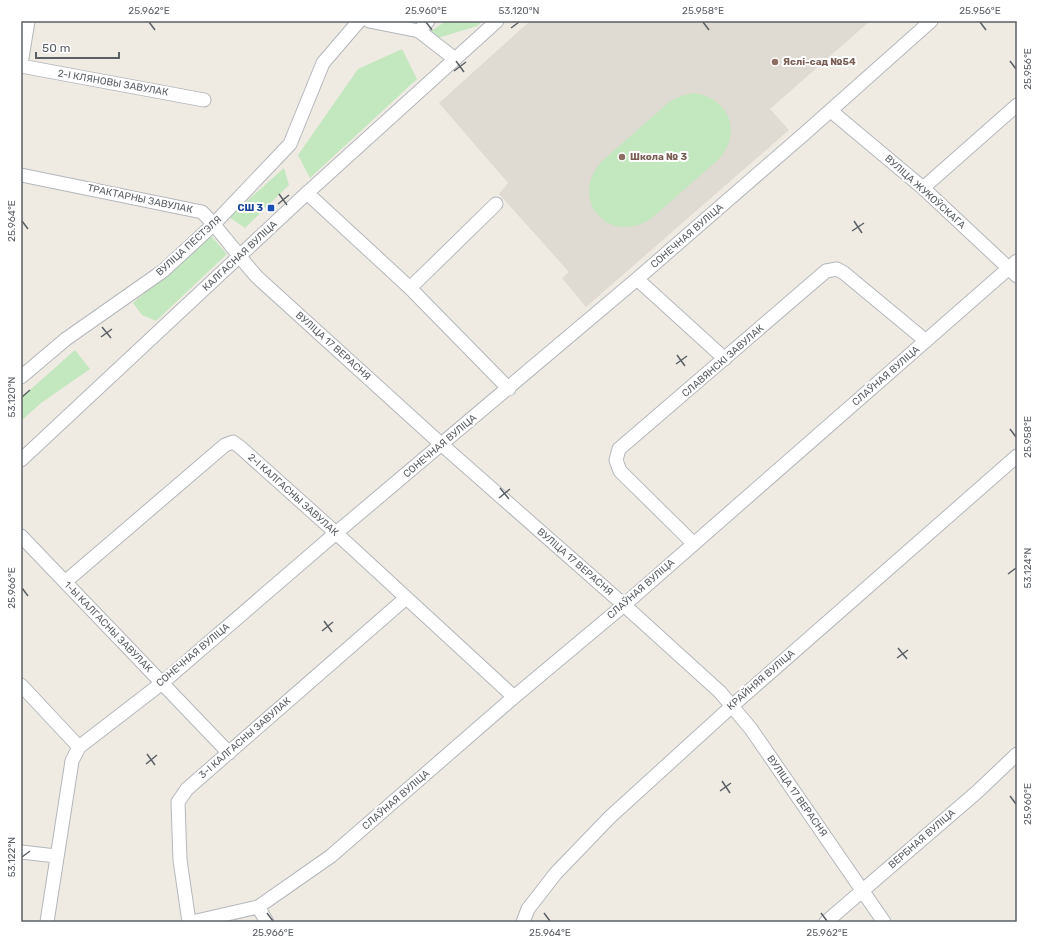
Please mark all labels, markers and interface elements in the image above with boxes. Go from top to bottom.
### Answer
text: 25.962°E [128,5,170,17]
text: 25.960°E [405,5,447,17]
text: 53.120°N [498,5,540,17]
text: 25.958°E [682,5,724,17]
text: 25.956°E [959,5,1001,17]
scale bar [36,34,119,60]
text: 50 m [42,41,70,55]
text: 25.956°E [1022,48,1034,90]
place label: Яслі-сад №54 [783,56,856,68]
marker: Яслі-сад №54 [770,57,780,67]
street label: 2-І КЛЯНОВЫ ЗАВУЛАК [57,67,170,99]
place label: Школа № 3 [630,151,687,163]
marker: Школа № 3 [617,152,627,162]
street label: ВУЛІЦА ЖУКОЎСКАГА [882,153,968,232]
street label: ТРАКТАРНЫ ЗАВУЛАК [86,182,194,216]
text: 25.964°E [6,200,18,242]
street label: СОНЕЧНАЯ ВУЛІЦА [648,201,726,271]
place label: СШ 3 [237,202,263,214]
marker: СШ 3 [266,203,276,213]
street label: ВУЛІЦА ПЕСТЭЛЯ [154,213,224,279]
street label: КАЛГАСНАЯ ВУЛІЦА [200,218,280,294]
street label: ВУЛІЦА 17 ВЕРАСНЯ [293,309,373,383]
street label: СЛАВЯНСКІ ЗАВУЛАК [680,322,767,400]
street label: СЛАЎНАЯ ВУЛІЦА [850,343,922,409]
text: 53.120°N [6,376,18,418]
street label: СОНЕЧНАЯ ВУЛІЦА [401,412,479,480]
text: 25.958°E [1022,416,1034,458]
street label: 2-І КАЛГАСНЫ ЗАВУЛАК [245,451,341,539]
street label: ВУЛІЦА 17 ВЕРАСНЯ [535,526,615,598]
text: 53.124°N [1022,548,1034,588]
street label: СЛАЎНАЯ ВУЛІЦА [605,556,677,622]
text: 25.966°E [6,567,18,609]
street label: 1-Ы КАЛГАСНЫ ЗАВУЛАК [61,579,155,675]
street label: СОНЕЧНАЯ ВУЛІЦА [154,621,232,689]
street label: КРАЙНЯЯ ВУЛІЦА [725,647,798,713]
street label: 3-І КАЛГАСНЫ ЗАВУЛАК [197,694,294,781]
street label: ВУЛІЦА 17 ВЕРАСНЯ [764,753,830,839]
street label: СЛАЎНАЯ ВУЛІЦА [360,767,432,833]
text: 25.960°E [1022,783,1034,825]
street label: ВЕРБНАЯ ВУЛІЦА [886,807,958,871]
text: 53.122°N [6,837,18,877]
text: 25.966°E [252,927,294,939]
text: 25.964°E [529,927,571,939]
text: 25.962°E [806,927,848,939]

